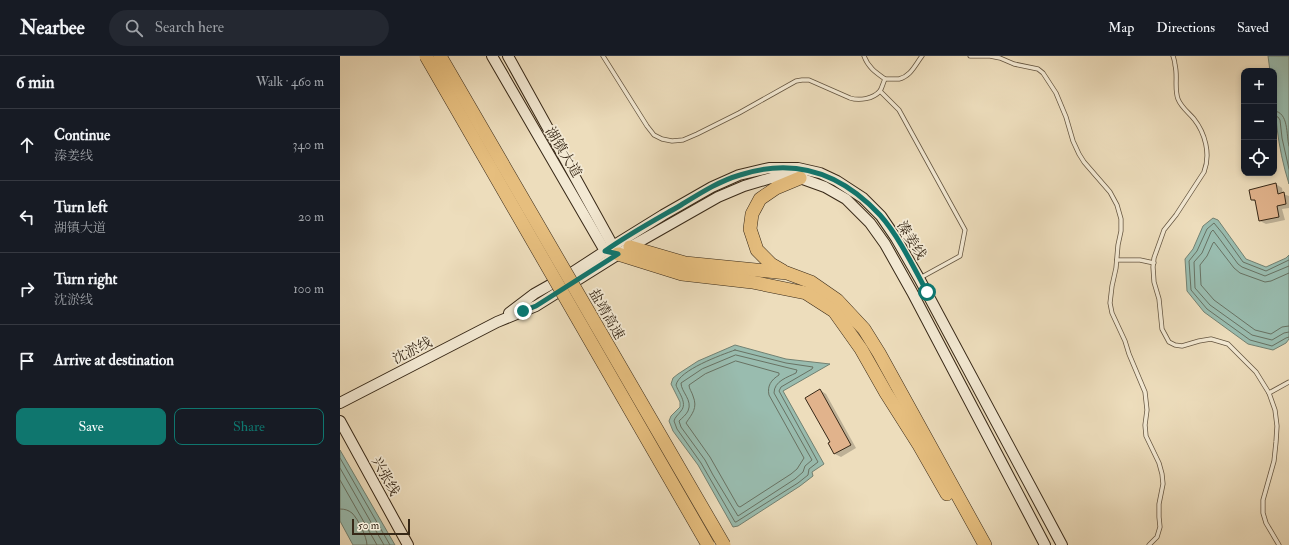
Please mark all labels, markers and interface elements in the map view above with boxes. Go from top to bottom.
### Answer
search box [109,10,389,46]
text: Nearbee [20,16,85,40]
icon: search [123,17,145,39]
text: Search here [155,18,224,37]
text: Map [1108,19,1134,36]
text: Directions [1156,19,1215,36]
text: Saved [1237,19,1269,36]
map controls [1241,68,1277,176]
button: + [1241,68,1277,104]
text: 6 min [16,72,55,93]
text: Walk · 460 m [256,74,324,90]
button: − [1241,104,1277,140]
street label: 湖镇大道 [542,124,585,181]
text: Continue [54,126,110,145]
icon: ahead [16,134,38,156]
text: 340 m [293,137,324,153]
button: locate [1241,140,1277,176]
text: 溱姜线 [54,148,93,164]
text: Turn left [54,198,108,217]
icon: left [16,206,38,228]
text: 20 m [298,209,324,225]
street label: 溱姜线 [893,218,930,263]
text: 湖镇大道 [54,220,106,236]
text: Turn right [54,270,117,289]
icon: right [16,278,38,300]
text: 100 m [293,281,324,297]
route start [918,283,936,301]
street label: 盐靖高速 [585,286,628,343]
text: 沈淤线 [54,292,93,308]
route end [514,302,532,320]
street label: 沈淤线 [390,333,435,368]
icon: arrive [16,350,38,372]
text: Arrive at destination [54,351,174,370]
button: Save [16,408,166,445]
button: Share [174,408,324,445]
street label: 兴张线 [368,454,403,499]
scale bar [352,517,410,536]
text: 50 m [358,519,379,532]

